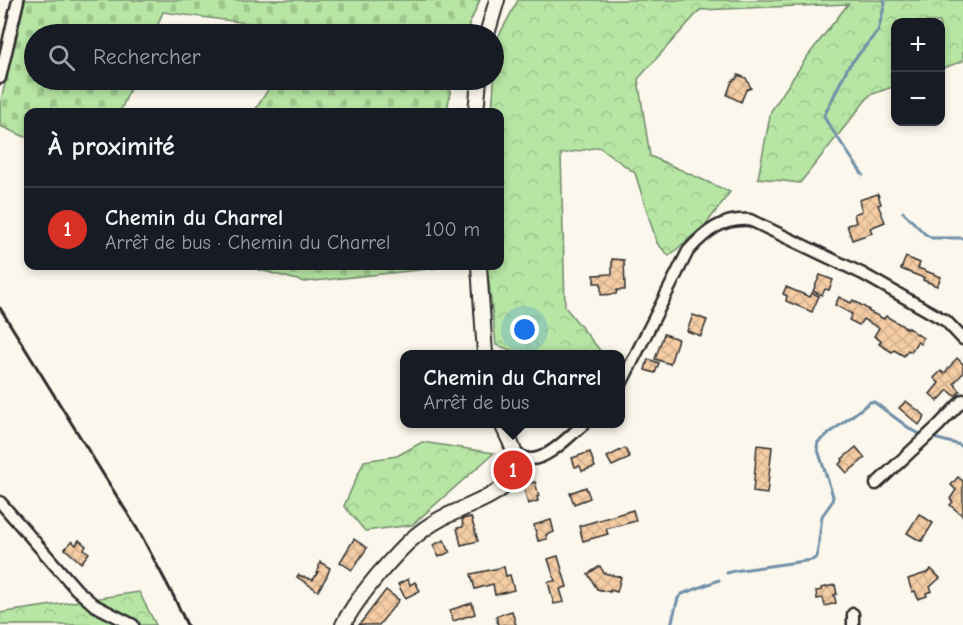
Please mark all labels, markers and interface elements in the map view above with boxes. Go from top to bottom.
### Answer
map controls [891,18,945,126]
button: + [891,18,945,72]
search box [24,24,504,90]
icon: search [45,41,78,74]
text: Rechercher [93,44,201,70]
button: − [891,72,945,126]
text: À proximité [48,132,175,162]
text: Chemin du Charrel [105,205,283,231]
text: 1 [64,218,71,241]
text: 100 m [425,218,480,241]
text: Arrêt de bus · Chemin du Charrel [105,231,390,254]
your location [510,315,539,344]
popup [400,350,625,428]
text: Chemin du Charrel [423,365,602,391]
text: Arrêt de bus [423,391,529,414]
pin: 1 [494,448,532,492]

